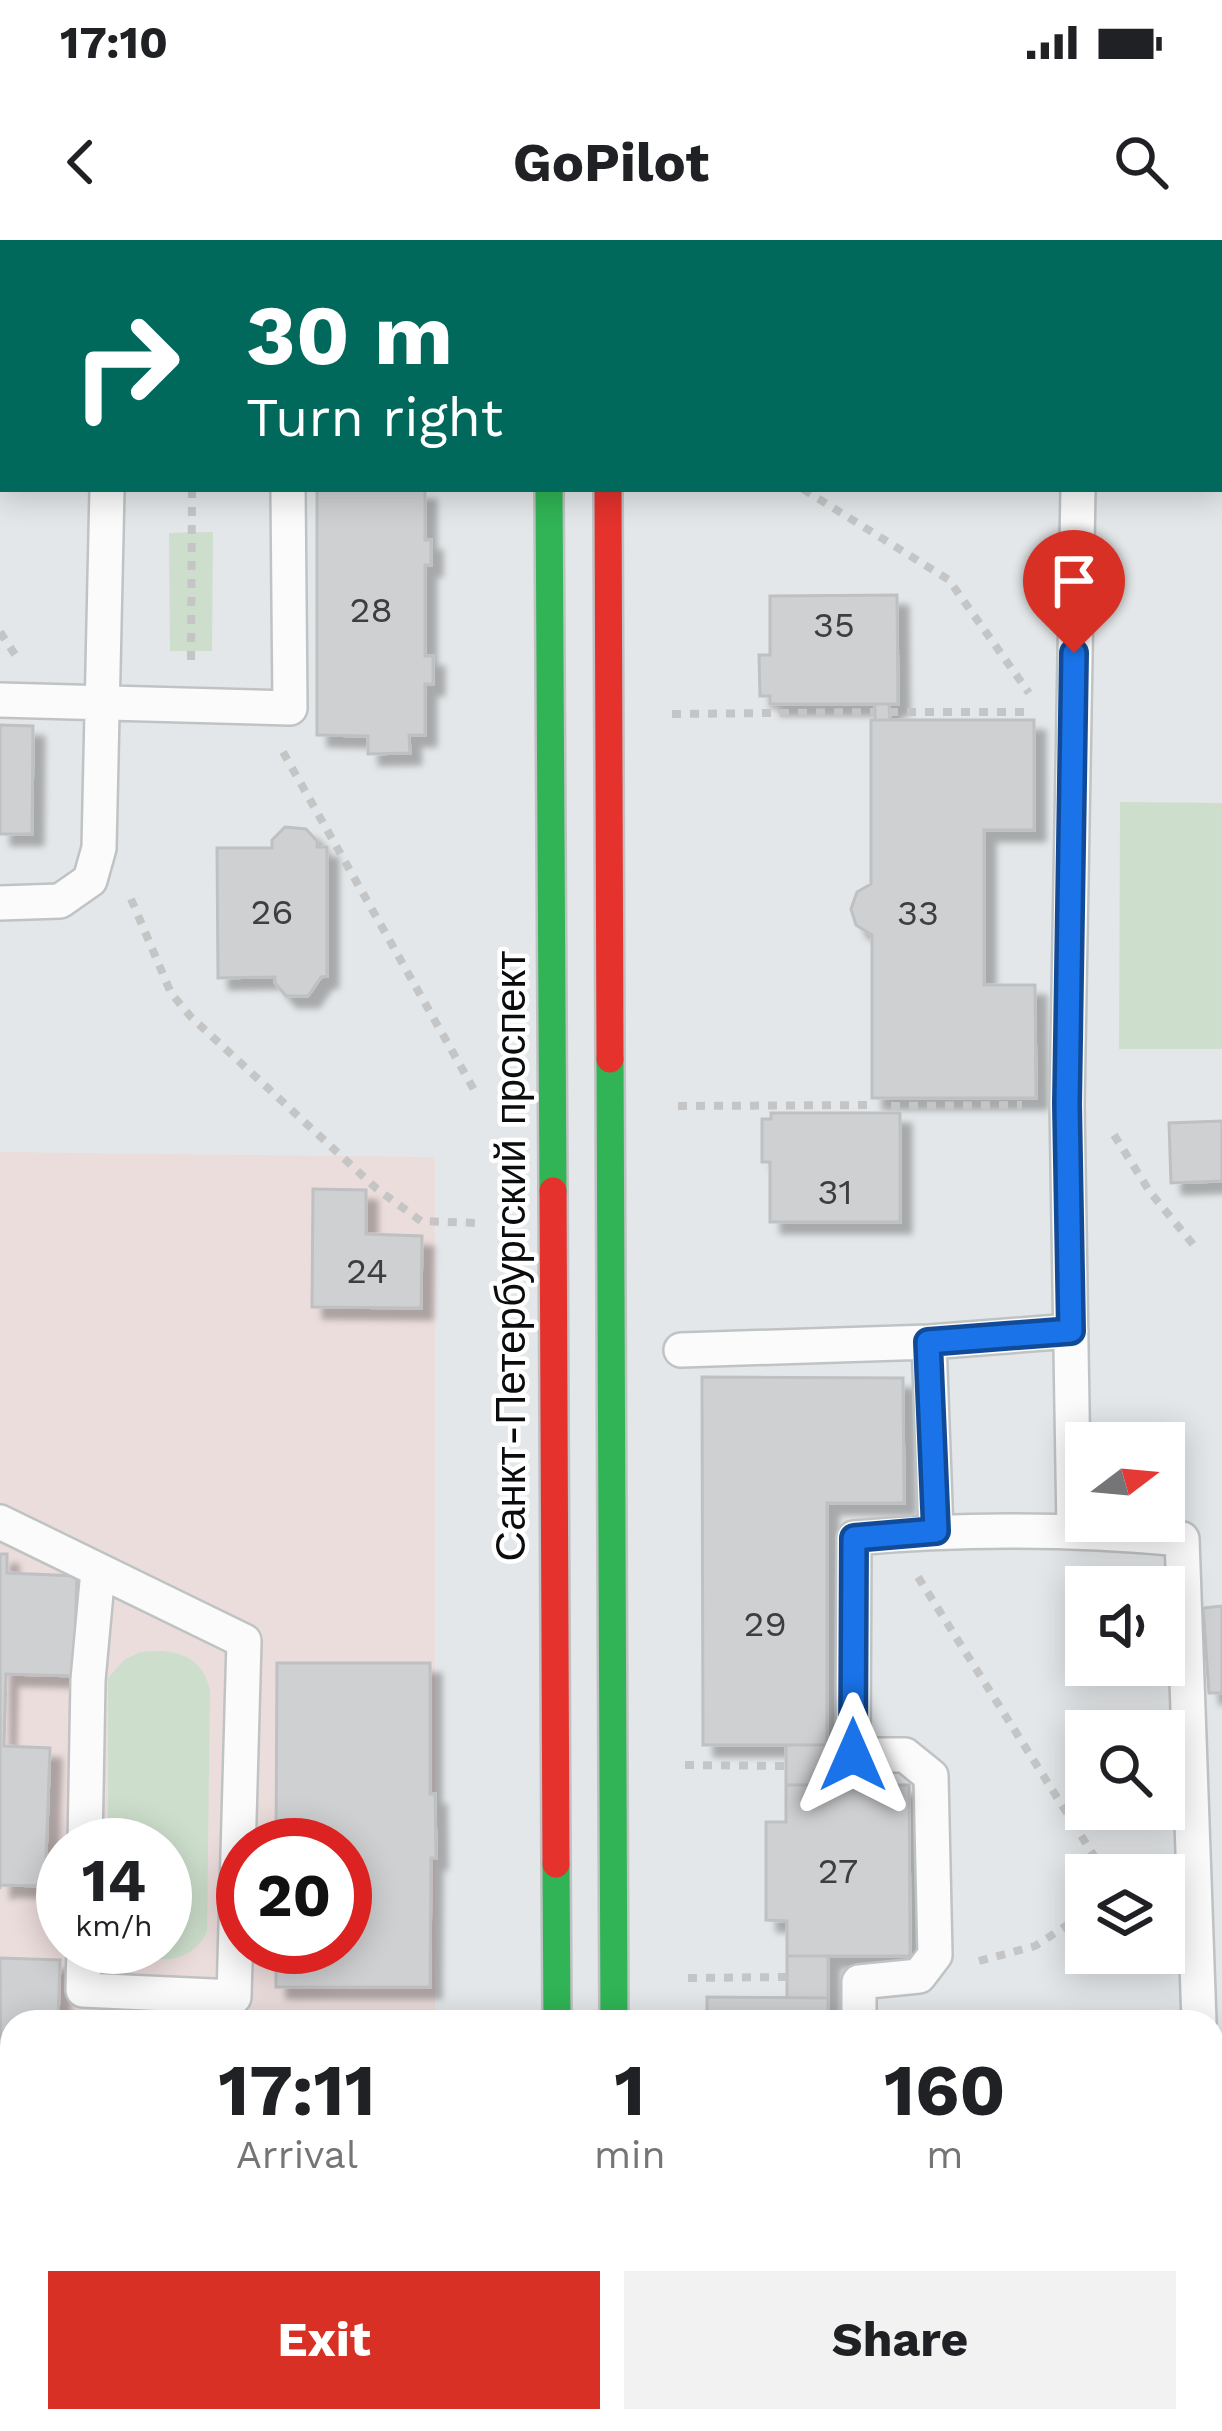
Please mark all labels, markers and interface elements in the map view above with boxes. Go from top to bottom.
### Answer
text: 17:10 [60,16,168,69]
icon: back [48,129,114,195]
icon: search [1108,129,1174,195]
text: GoPilot [513,131,709,194]
text: 30 m [246,286,453,384]
icon: right [48,288,204,444]
text: Turn right [246,386,503,449]
pin [1023,530,1125,653]
icon: arrive [1041,548,1107,614]
house number: 28 [349,589,393,631]
house number: 35 [813,604,855,646]
house number: 26 [251,891,293,933]
house number: 33 [897,892,939,934]
street label: Санкт-Петербургский проспект [486,950,535,1562]
house number: 31 [817,1171,853,1213]
house number: 24 [346,1250,388,1292]
north arrow [1065,1422,1185,1542]
map controls [1065,1422,1185,1974]
button: sound [1065,1566,1185,1686]
house number: 29 [743,1603,787,1645]
position arrow [790,1692,916,1818]
button: search [1065,1710,1185,1830]
speed limit sign: 20 [216,1818,372,1974]
text: 14 [82,1845,146,1916]
house number: 27 [818,1850,858,1892]
button: layers [1065,1854,1185,1974]
text: km/h [75,1908,153,1943]
text: 17:11 [218,2048,376,2132]
text: 1 [614,2048,645,2132]
text: 160 [884,2048,1006,2132]
text: Arrival [236,2132,358,2177]
text: min [594,2132,666,2177]
text: m [926,2132,963,2177]
button: Exit [48,2271,600,2409]
button: Share [624,2271,1176,2409]

